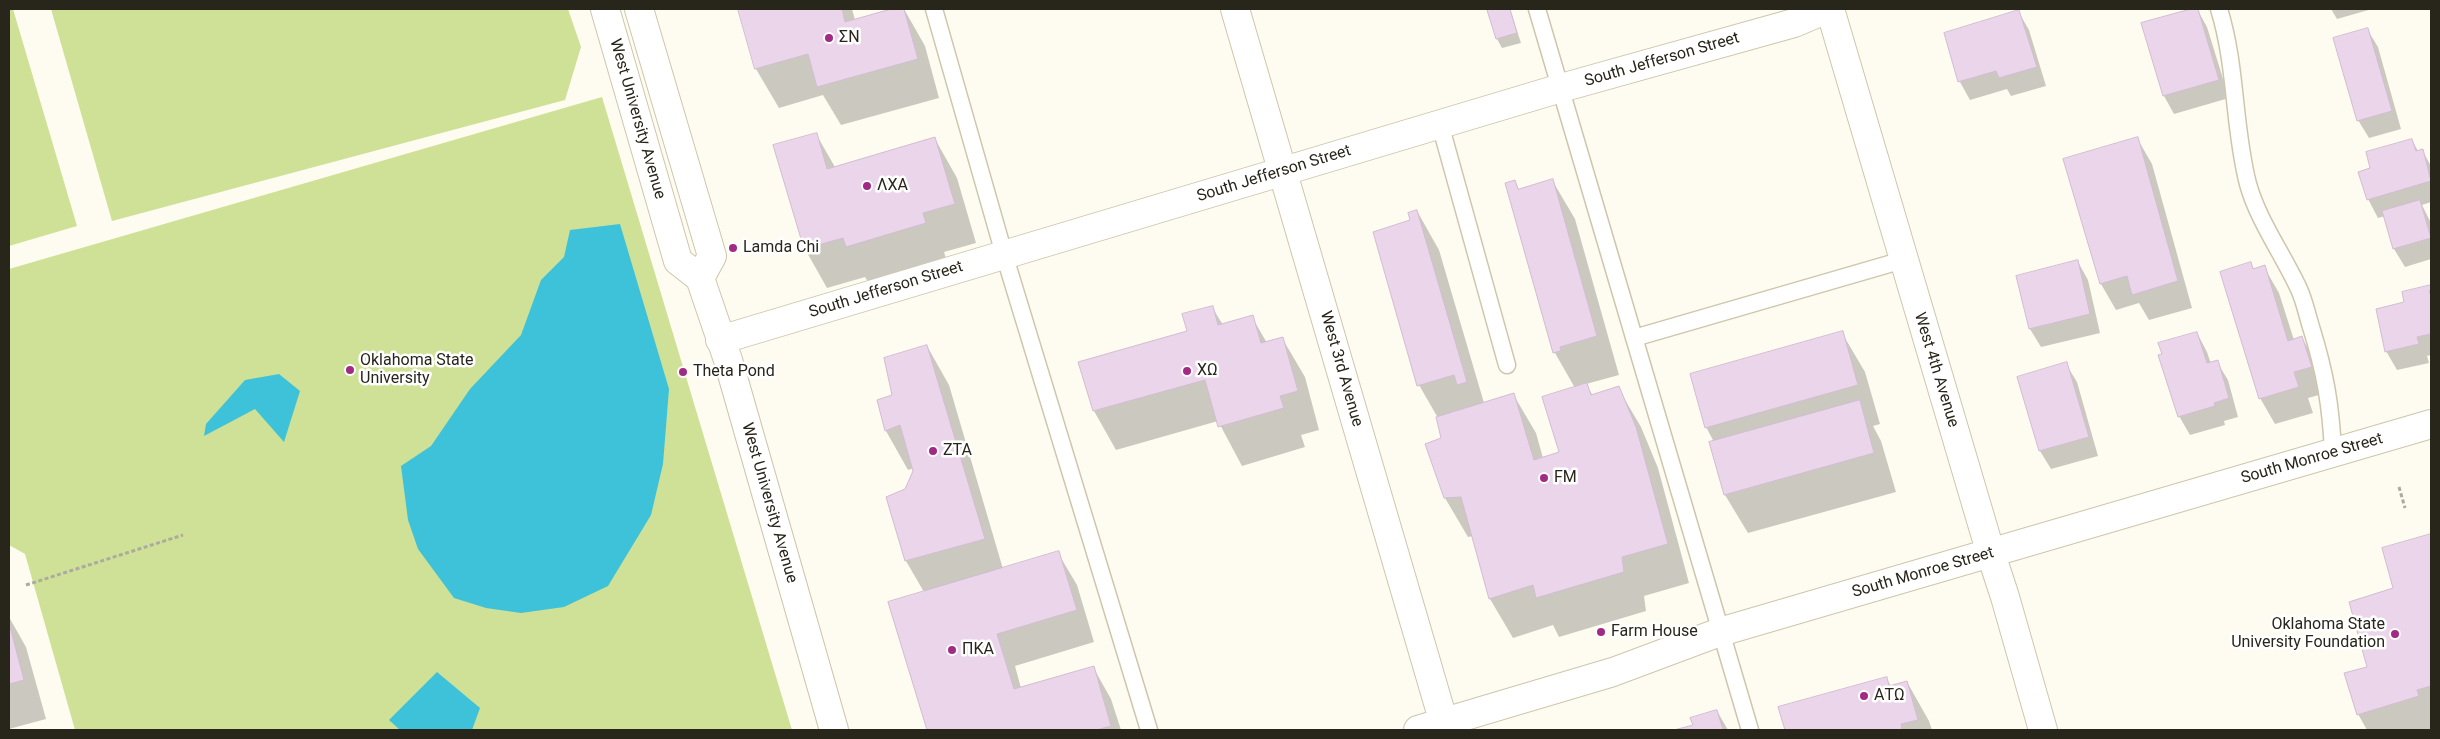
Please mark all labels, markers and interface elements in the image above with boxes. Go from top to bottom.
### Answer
place label: ΣN [839,28,860,48]
street label: South Jefferson Street [1582,29,1742,91]
marker: ΣN [823,32,835,44]
street label: West University Avenue [605,37,669,201]
street label: South Jefferson Street [1195,141,1353,207]
place label: ΛXA [877,176,908,196]
marker: ΛXA [861,180,873,192]
place label: Lamda Chi [743,238,819,258]
marker: Lamda Chi [727,242,739,254]
street label: South Jefferson Street [807,257,965,323]
street label: West 3rd Avenue [1315,309,1367,429]
street label: West 4th Avenue [1909,310,1963,430]
place label: Oklahoma State University [360,351,474,389]
place label: XΩ [1197,361,1218,381]
place label: Theta Pond [693,362,775,382]
marker: Oklahoma State University [344,364,356,376]
marker: XΩ [1181,365,1193,377]
marker: Theta Pond [677,366,689,378]
street label: West University Avenue [737,421,801,585]
street label: South Monroe Street [2239,430,2385,488]
place label: ΖΤΑ [943,441,972,461]
marker: ΖΤΑ [927,445,939,457]
place label: FM [1554,468,1577,488]
marker: FM [1538,472,1550,484]
street label: South Monroe Street [1850,544,1996,602]
place label: Oklahoma State University Foundation [2231,615,2385,653]
place label: Farm House [1611,622,1698,642]
marker: Farm House [1595,626,1607,638]
marker: Oklahoma State University Foundation [2389,628,2401,640]
place label: ΠΚΑ [962,640,994,660]
marker: ΠΚΑ [946,644,958,656]
place label: ΑTΩ [1874,686,1905,706]
marker: ΑTΩ [1858,690,1870,702]

